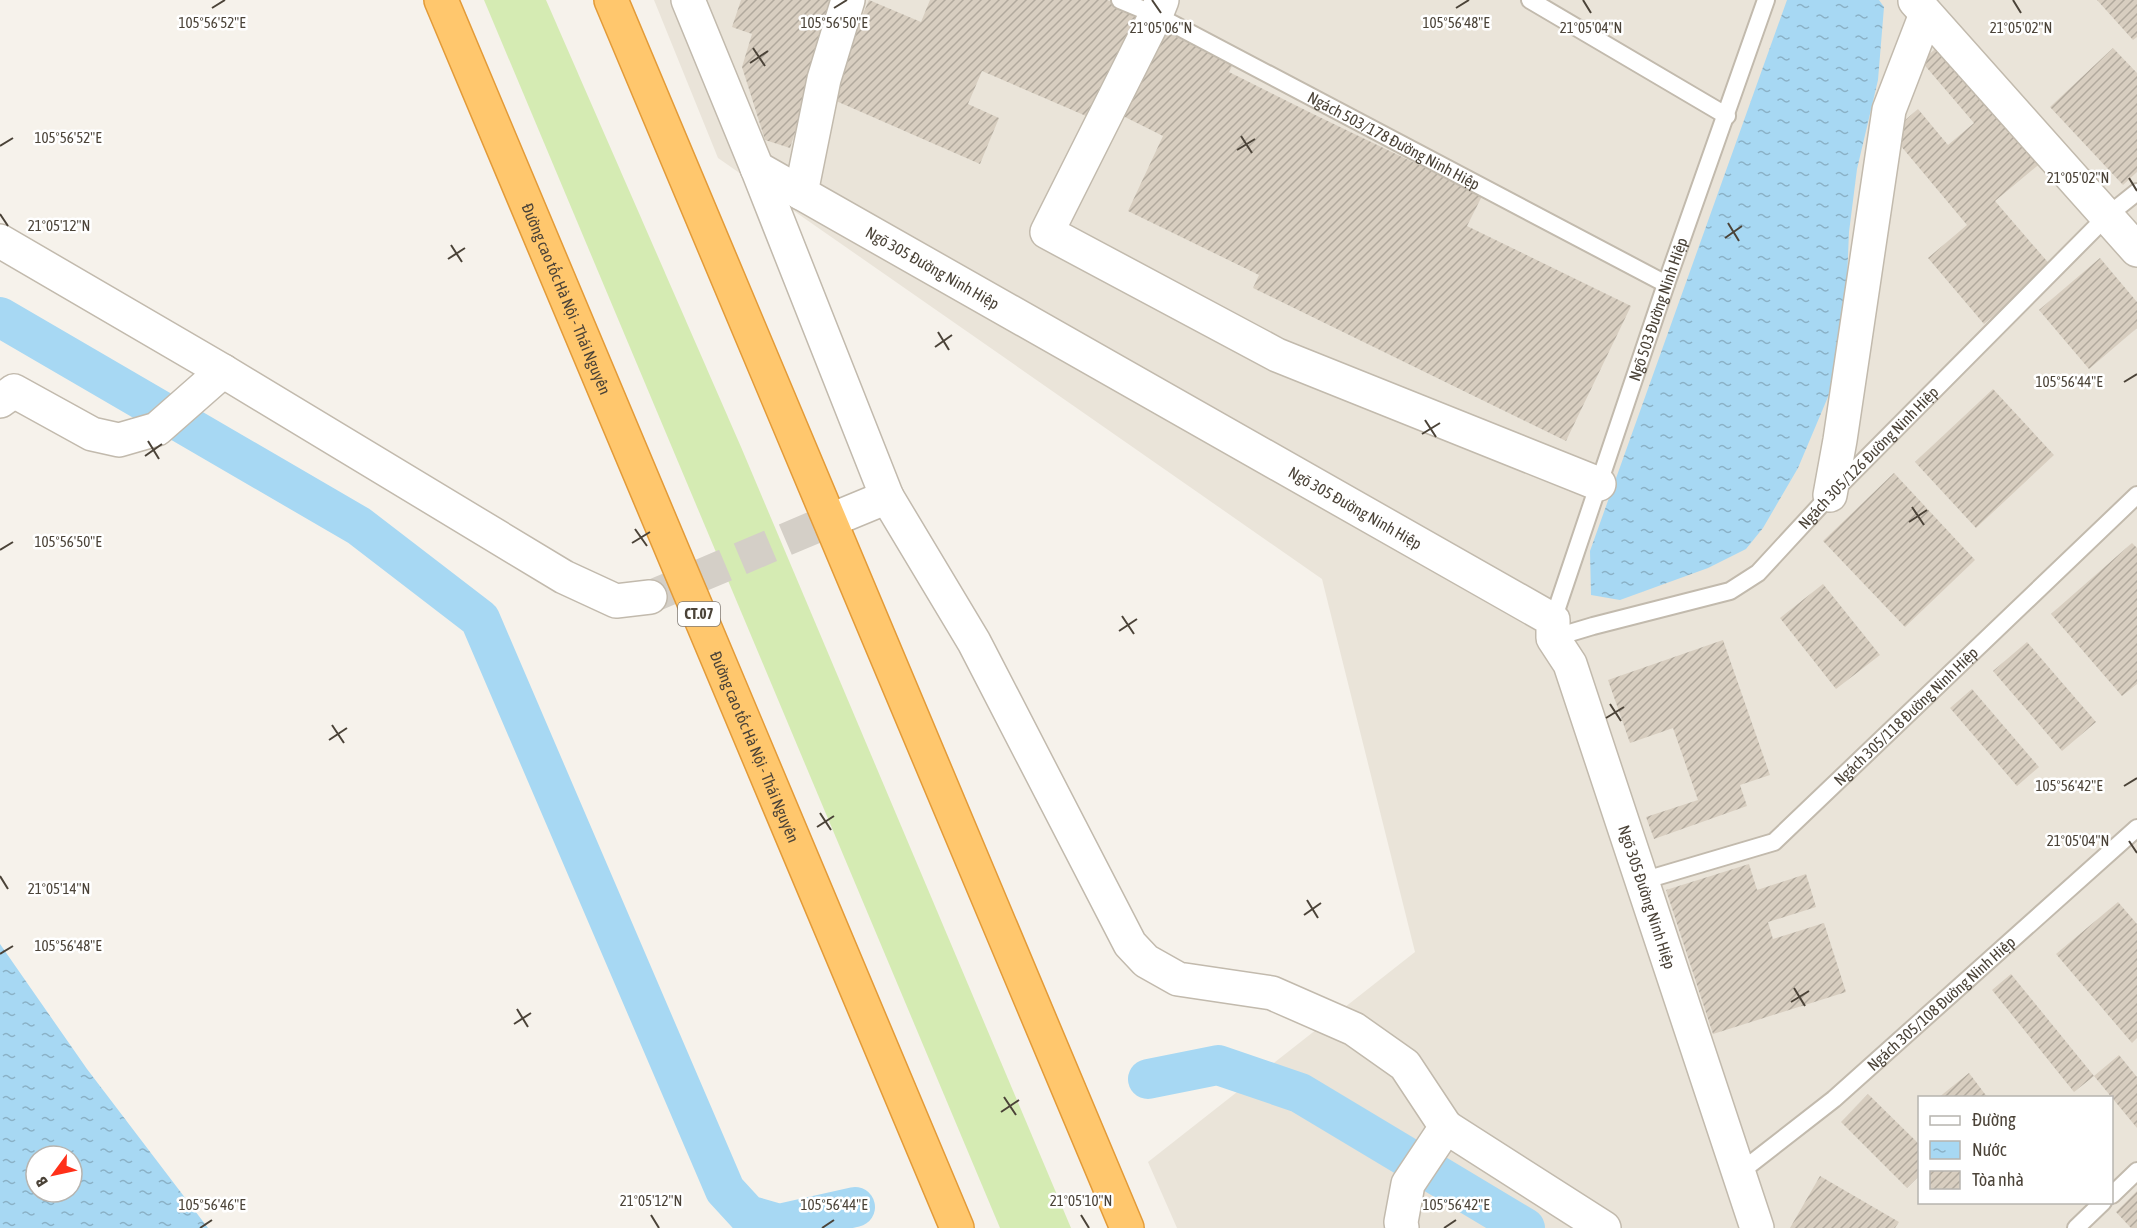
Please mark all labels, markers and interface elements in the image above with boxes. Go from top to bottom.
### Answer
text: 105°56'52"E [178,14,246,31]
text: 105°56'50"E [800,14,868,31]
text: 105°56'48"E [1422,14,1490,31]
text: 21°05'06"N [1130,19,1192,36]
text: 21°05'04"N [1560,19,1622,36]
text: 21°05'02"N [1990,19,2052,36]
street label: Ngách 503/178 Đường Ninh Hiệp [1305,88,1483,194]
text: 105°56'52"E [34,129,102,146]
text: 21°05'02"N [2047,169,2109,186]
street label: Đường cao tốc Hà Nội - Thái Nguyên [518,200,615,397]
text: 21°05'12"N [28,217,90,234]
street label: Ngõ 305 Đường Ninh Hiệp [863,223,1002,314]
street label: Ngõ 503 Đường Ninh Hiệp [1625,235,1692,383]
text: 105°56'44"E [2035,373,2103,390]
street label: Ngách 305/126 Đường Ninh Hiệp [1794,383,1942,532]
street label: Ngõ 305 Đường Ninh Hiệp [1285,463,1425,554]
text: 105°56'50"E [34,533,102,550]
road number: CT.07 [678,602,720,626]
street label: Ngách 305/118 Đường Ninh Hiệp [1830,643,1982,789]
street label: Đường cao tốc Hà Nội - Thái Nguyên [707,648,803,845]
text: 105°56'42"E [2035,777,2103,794]
street label: Ngõ 305 Đường Ninh Hiệp [1615,823,1679,972]
text: 21°05'04"N [2047,832,2109,849]
text: 21°05'14"N [28,880,90,897]
street label: Ngách 305/108 Đường Ninh Hiệp [1863,933,2019,1074]
text: 105°56'48"E [34,937,102,954]
legend [1918,1096,2113,1204]
text: Đường [1972,1109,2016,1130]
text: Nước [1972,1139,2007,1160]
north arrow [24,1144,84,1204]
text: Tòa nhà [1972,1169,2024,1190]
text: B [32,1174,51,1190]
text: 21°05'12"N [620,1192,682,1209]
text: 21°05'10"N [1050,1192,1112,1209]
text: 105°56'46"E [178,1196,246,1213]
text: 105°56'44"E [800,1196,868,1213]
text: 105°56'42"E [1422,1196,1490,1213]

